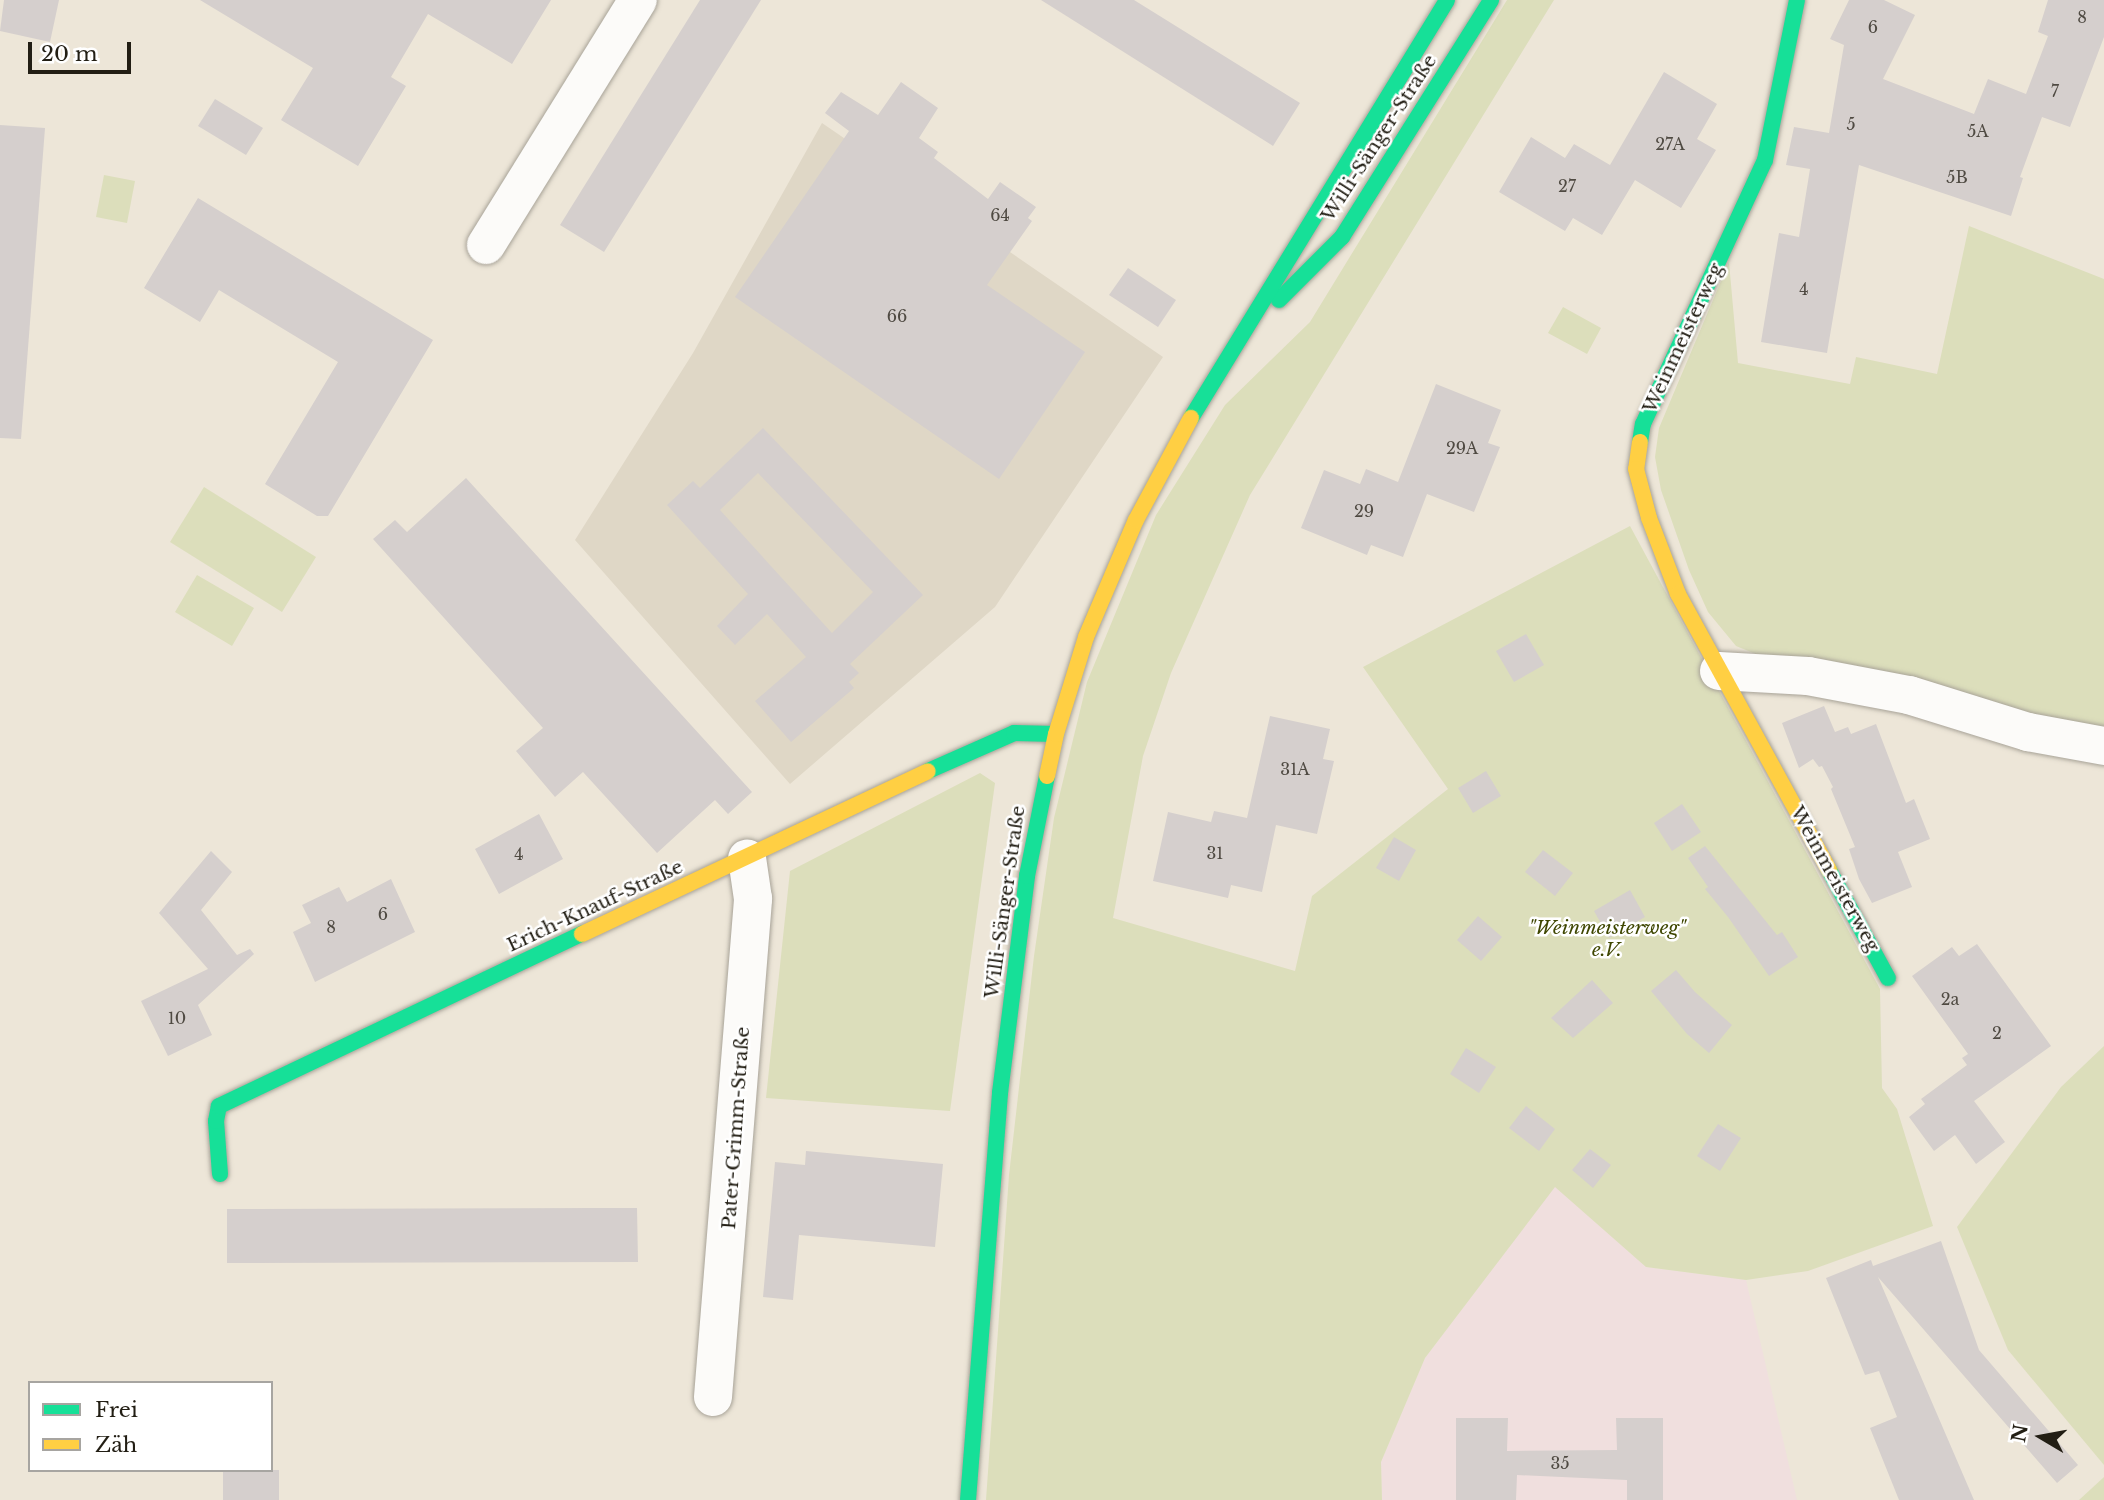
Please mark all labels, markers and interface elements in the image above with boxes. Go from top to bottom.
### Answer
house number: 8 [2077,7,2087,27]
house number: 6 [1868,17,1878,37]
scale bar [32,28,135,72]
text: 20 m [41,41,98,67]
street label: Willi-Sänger-Straße [1317,50,1441,226]
house number: 7 [2051,81,2059,101]
house number: 5 [1846,114,1856,134]
house number: 5A [1967,121,1989,141]
house number: 27A [1655,134,1685,154]
house number: 5B [1946,167,1968,187]
house number: 27 [1558,176,1576,196]
house number: 64 [990,205,1010,225]
street label: Weinmeisterweg [1638,259,1728,417]
house number: 4 [1799,279,1809,299]
house number: 66 [887,306,907,326]
house number: 29A [1446,438,1478,458]
house number: 29 [1354,501,1374,521]
house number: 31A [1280,759,1310,779]
street label: Weinmeisterweg [1786,802,1884,956]
street label: Willi-Sänger-Straße [980,804,1030,1000]
house number: 31 [1207,843,1223,863]
house number: 4 [514,844,524,864]
street label: Erich-Knauf-Straße [503,855,687,957]
house number: 6 [378,904,388,924]
house number: 8 [326,917,336,937]
park label: "Weinmeisterweg" e.V. [1529,917,1685,961]
house number: 2a [1941,989,1959,1009]
house number: 10 [168,1008,186,1028]
house number: 2 [1992,1023,2002,1043]
street label: Pater-Grimm-Straße [718,1026,754,1230]
legend [28,1381,273,1472]
text: Frei [95,1397,138,1423]
north arrow [2006,1402,2076,1472]
text: N [2007,1422,2033,1444]
text: Zäh [95,1432,137,1458]
house number: 35 [1551,1453,1569,1473]

